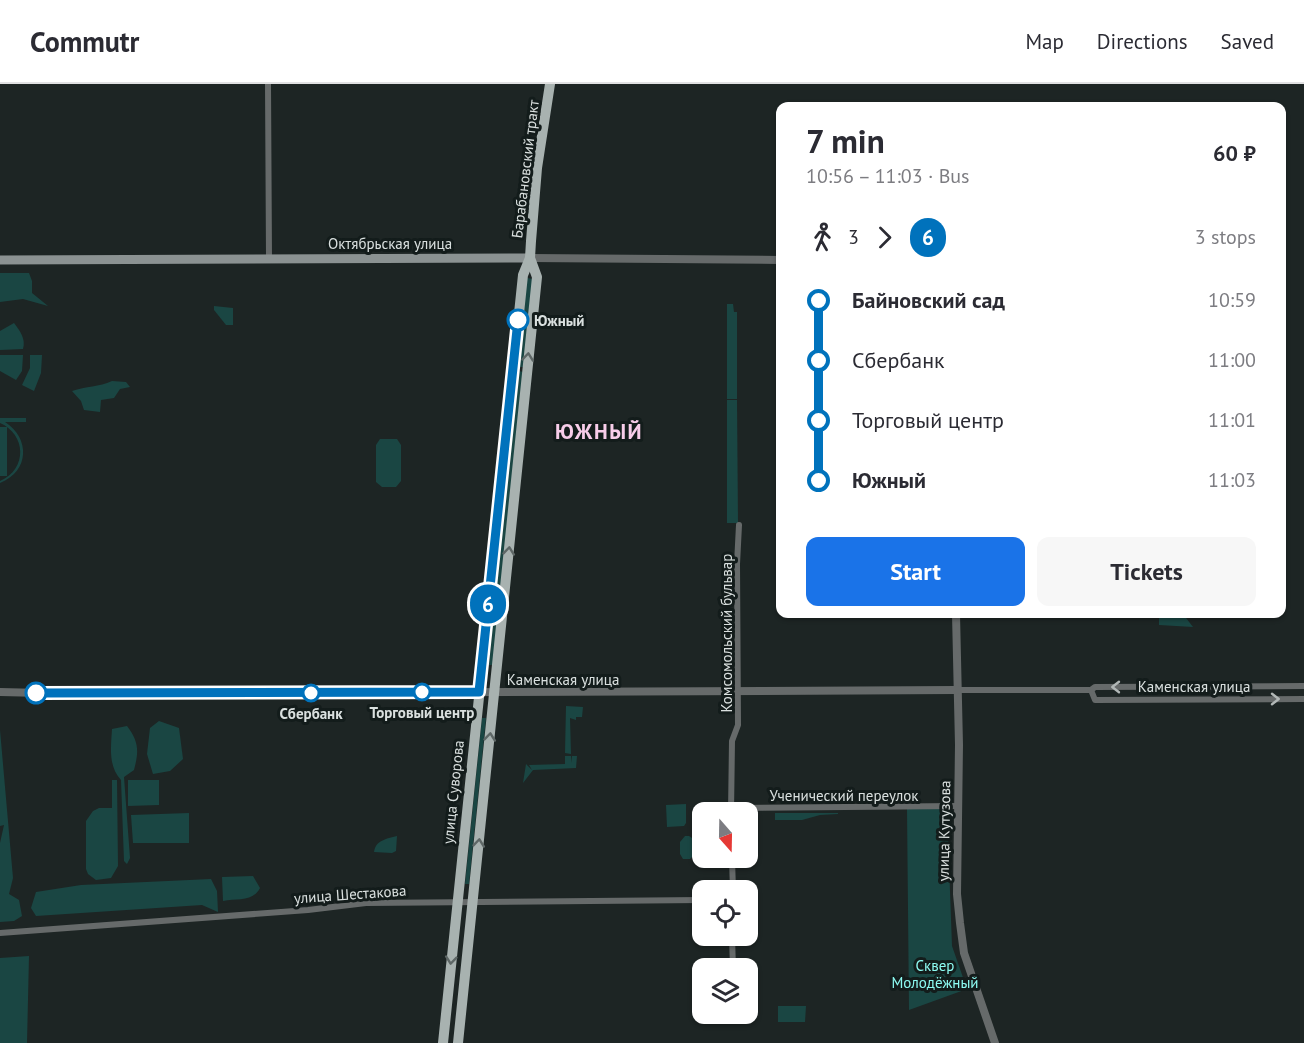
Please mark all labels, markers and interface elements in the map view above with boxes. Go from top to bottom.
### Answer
text: Commutr [30,23,139,60]
text: Map [1025,28,1064,55]
text: Directions [1097,28,1188,55]
text: Saved [1221,28,1274,55]
street label: Барабановский тракт [507,99,543,239]
text: 7 min [806,119,885,162]
text: 60 ₽ [1213,139,1256,167]
text: 10:56 – 11:03 · Bus [806,163,970,189]
icon: walk [806,221,839,254]
icon: forward [868,221,901,254]
text: 3 [848,224,859,250]
text: 6 [922,224,934,251]
text: 3 stops [1195,224,1256,250]
street label: Октябрьская улица [328,234,452,253]
text: Байновский сад [852,286,1005,314]
text: 10:59 [1208,287,1256,313]
marker: Южный [507,309,529,331]
place label: Южный [534,311,584,330]
text: Сбербанк [852,346,945,374]
text: 11:00 [1208,347,1256,373]
one-way arrow [522,352,534,361]
text: Торговый центр [852,406,1004,434]
text: 11:01 [1208,407,1256,433]
district label: ЮЖНЫЙ [555,418,643,445]
text: Южный [852,466,926,494]
text: 11:03 [1208,467,1256,493]
button: Start [806,537,1025,606]
button: Tickets [1037,537,1256,606]
one-way arrow [502,546,515,555]
street label: Комсомольский бульвар [717,554,736,712]
line badge: 6 [468,584,508,624]
text: 6 [482,591,494,618]
street label: Каменская улица [507,670,619,689]
street label: Каменская улица [1138,677,1250,696]
one-way arrow [1112,681,1121,693]
unlabelled marker [25,682,47,704]
marker: Торговый центр [413,683,431,701]
marker: Сбербанк [302,684,320,702]
one-way arrow [1271,693,1280,705]
place label: Торговый центр [370,703,474,722]
place label: Сбербанк [279,704,343,723]
one-way arrow [483,733,496,742]
street label: улица Суворова [438,739,468,845]
street label: улица Кутузова [934,780,954,882]
street label: Ученический переулок [770,786,919,805]
north arrow [692,802,758,868]
map controls [692,802,758,1024]
one-way arrow [472,839,485,848]
button: locate [692,880,758,946]
street label: улица Шестакова [293,881,407,907]
one-way arrow [445,955,458,964]
park label: Сквер Молодёжный [891,956,979,992]
button: layers [692,958,758,1024]

